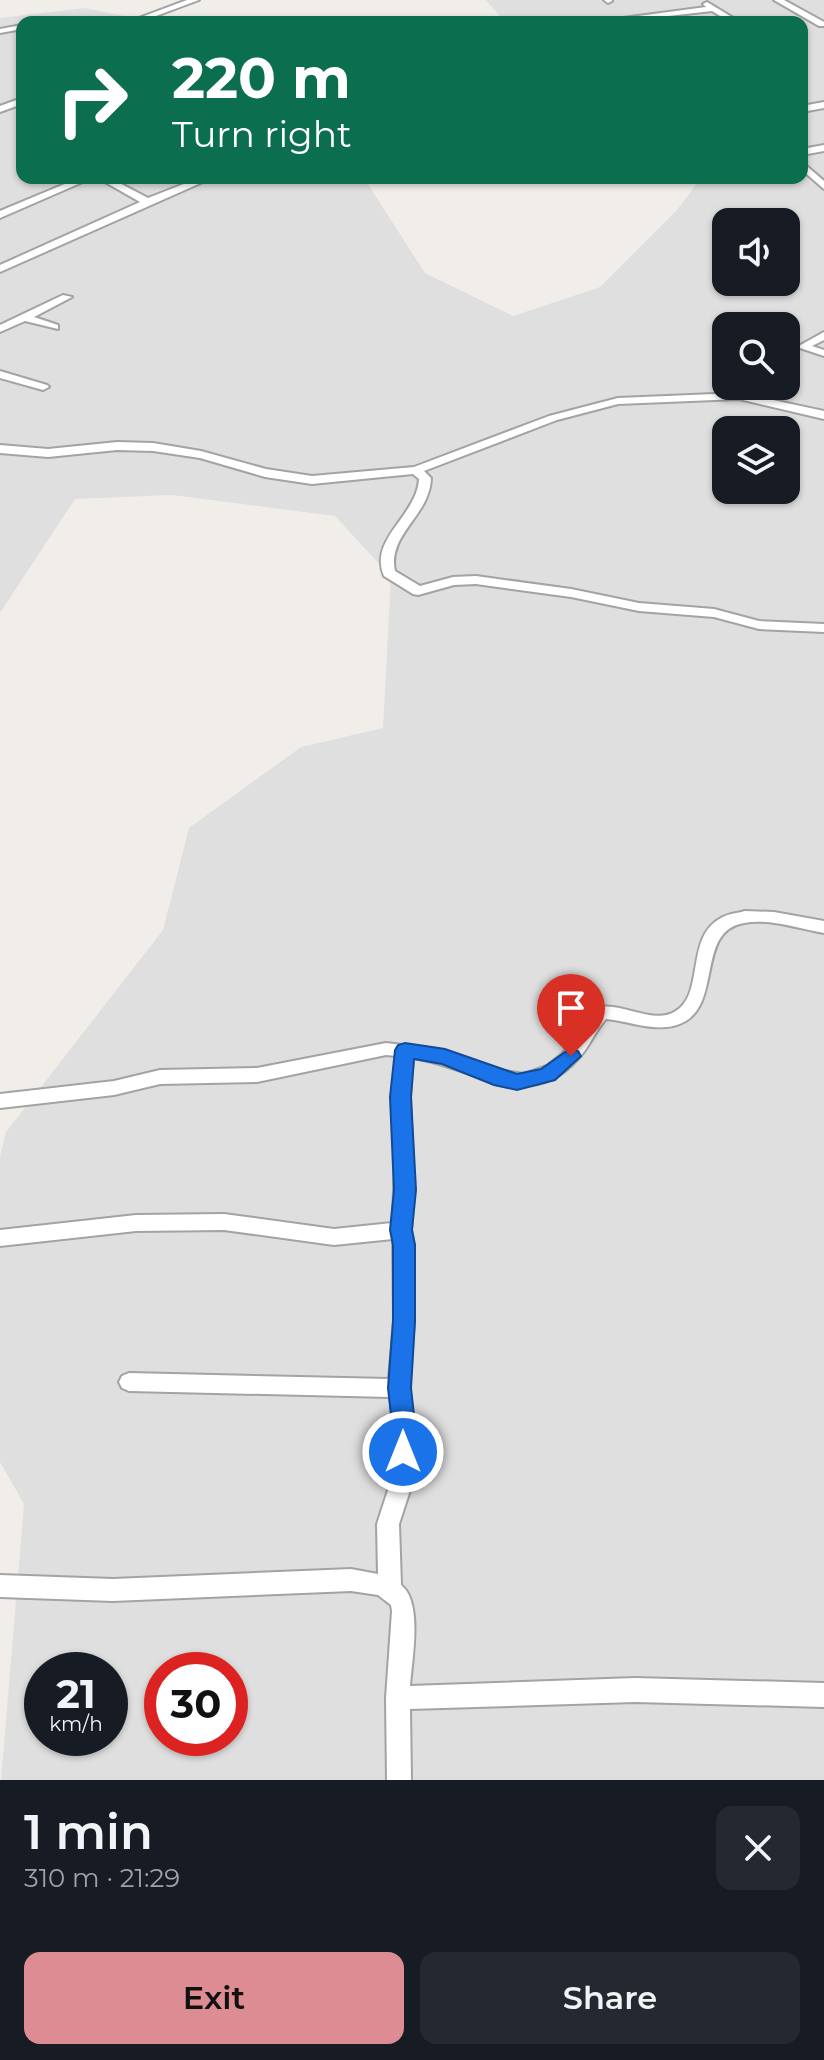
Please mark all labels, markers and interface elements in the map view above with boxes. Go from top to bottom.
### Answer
text: 220 m [172,44,351,112]
icon: right [40,48,144,152]
text: Turn right [172,112,352,156]
map controls [712,208,800,504]
button: sound [712,208,800,296]
button: search [712,312,800,400]
button: layers [712,416,800,504]
pin [537,974,605,1056]
icon: arrive [549,986,593,1030]
position arrow [361,1410,445,1494]
speed limit sign: 30 [144,1652,248,1756]
text: 21 [56,1669,96,1718]
text: km/h [49,1712,103,1736]
text: 1 min [24,1803,153,1861]
button: close [716,1806,800,1890]
text: 310 m · 21:29 [24,1862,180,1894]
button: Exit [24,1952,404,2044]
button: Share [420,1952,800,2044]

